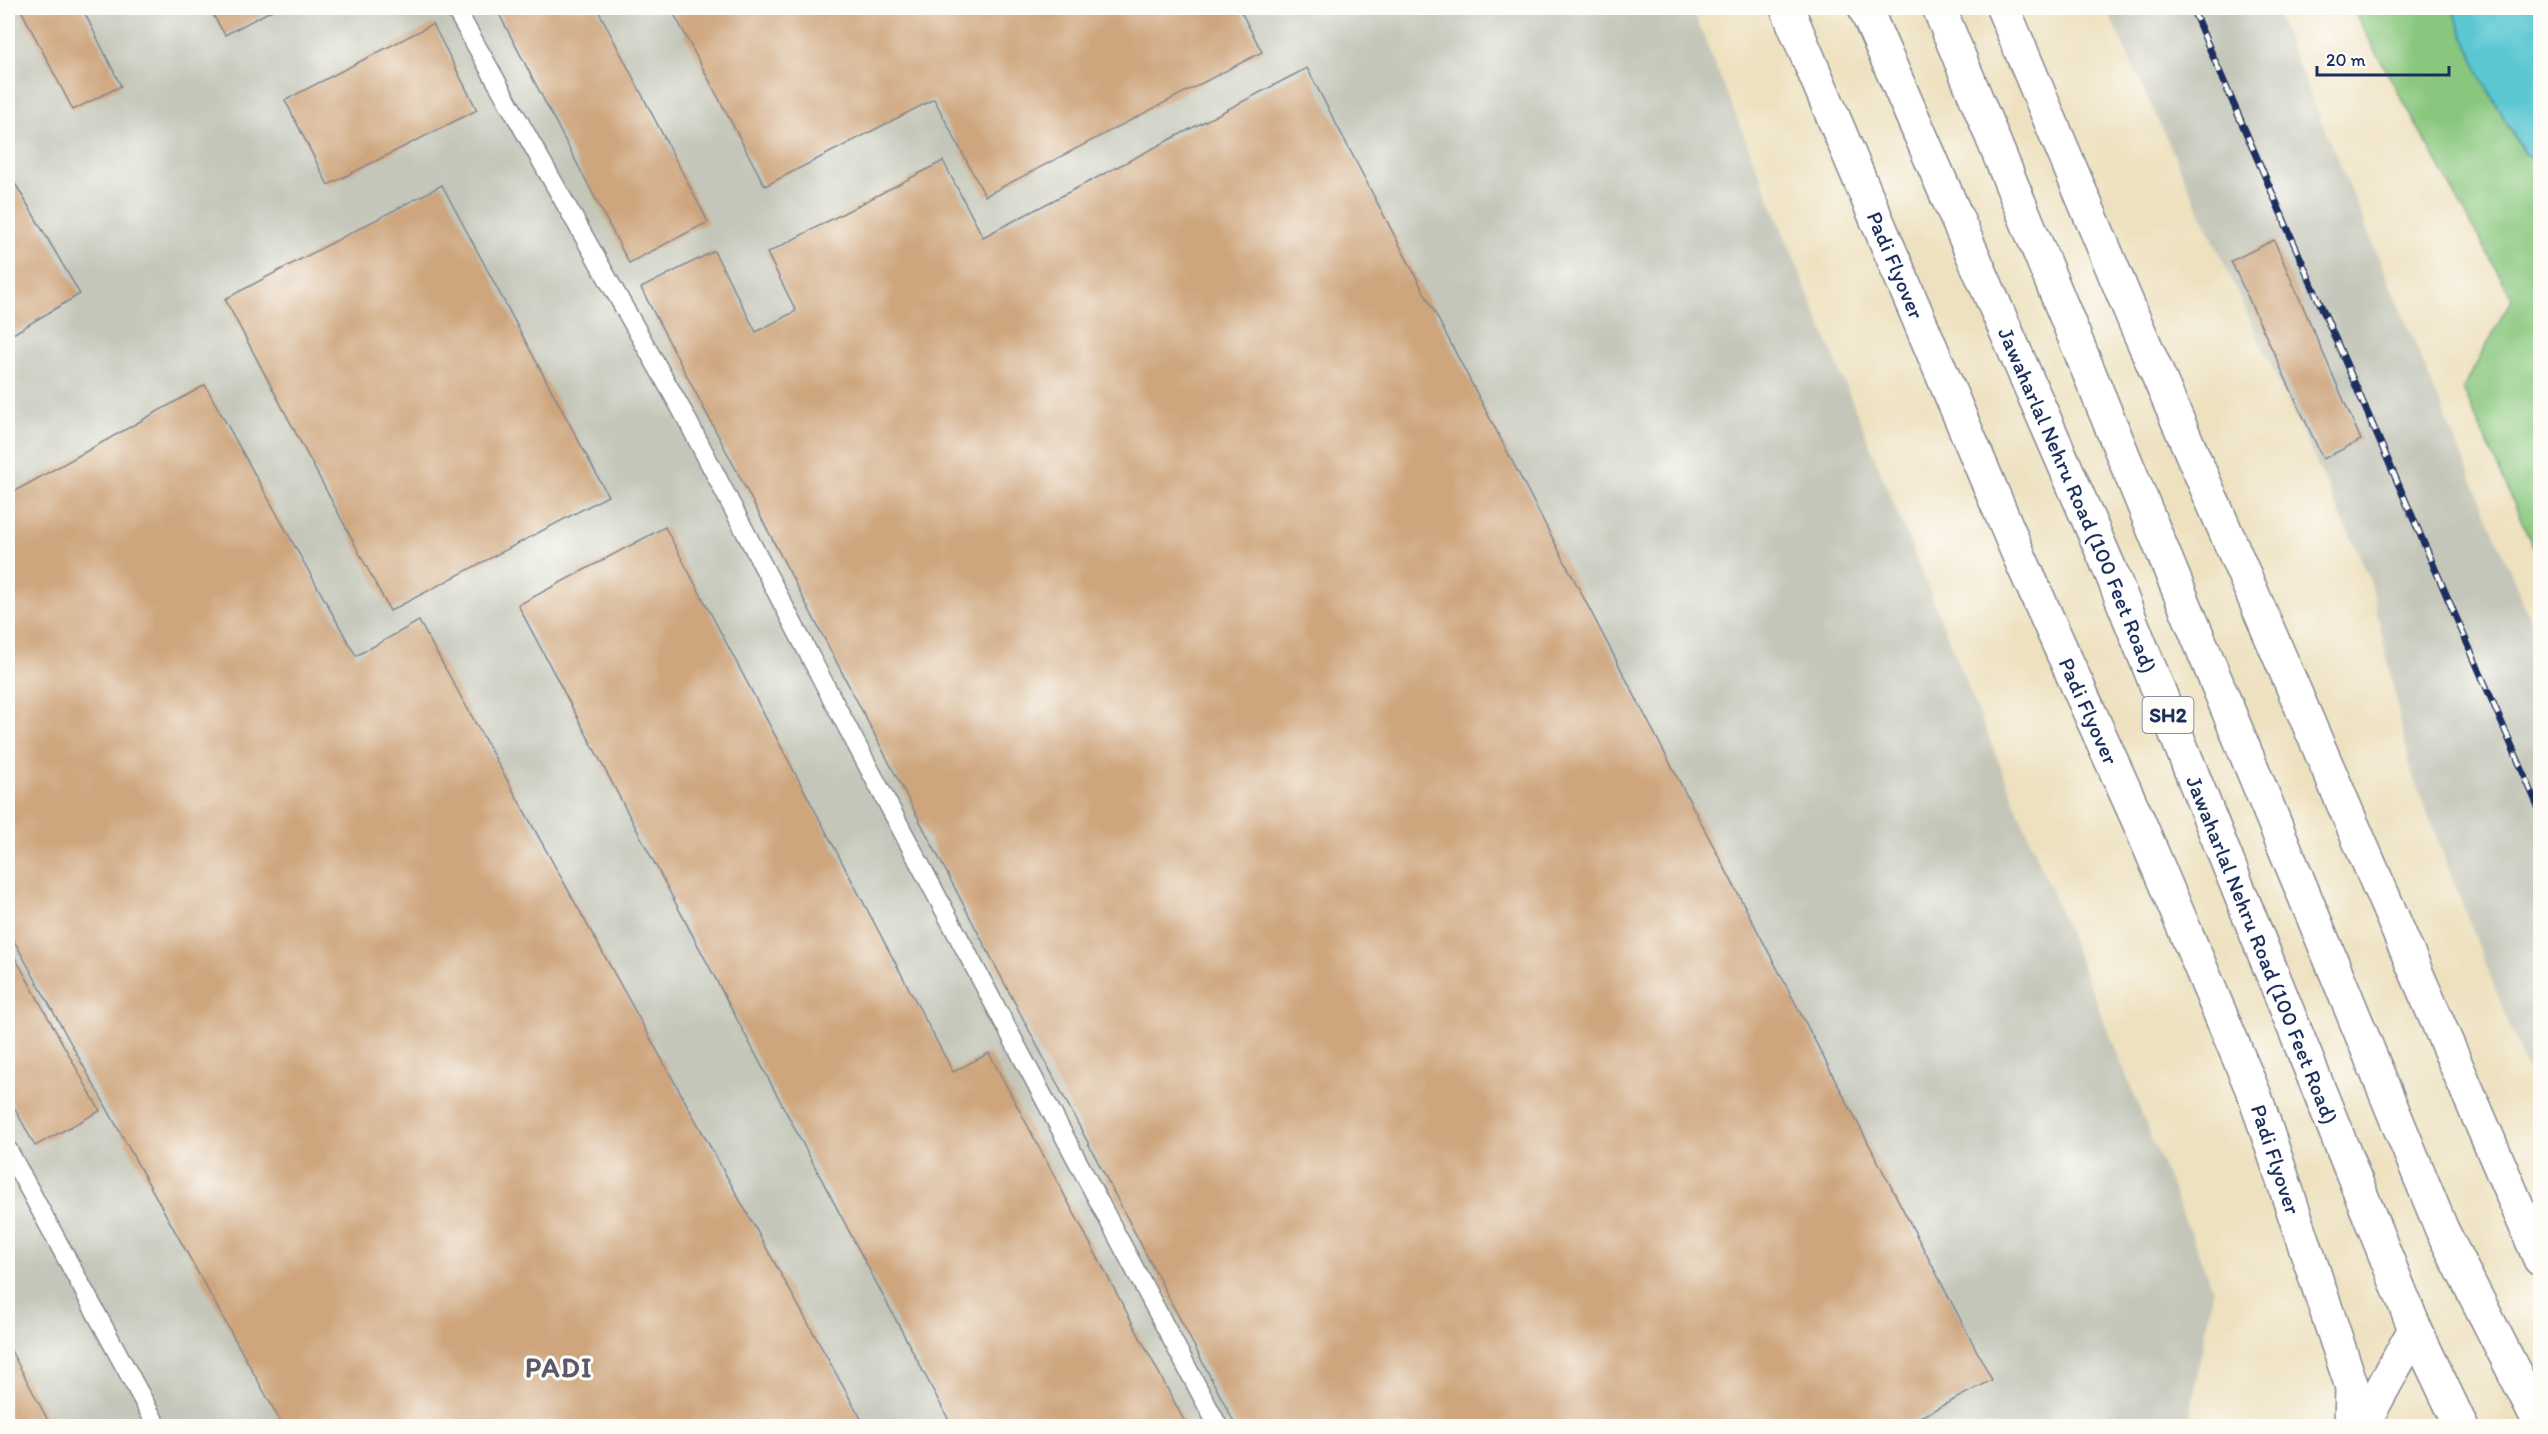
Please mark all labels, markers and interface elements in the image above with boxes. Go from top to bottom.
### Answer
scale bar [2317,39,2449,77]
text: 20 m [2326,49,2366,71]
street label: Padi Flyover [1861,207,1930,324]
street label: Jawaharlal Nehru Road (100 Feet Road) [1992,323,2163,677]
street label: Padi Flyover [2053,653,2125,769]
road number: SH2 [2142,697,2194,733]
street label: Jawaharlal Nehru Road (100 Feet Road) [2180,772,2344,1128]
street label: Padi Flyover [2245,1101,2307,1218]
district label: PADI [525,1350,593,1384]

